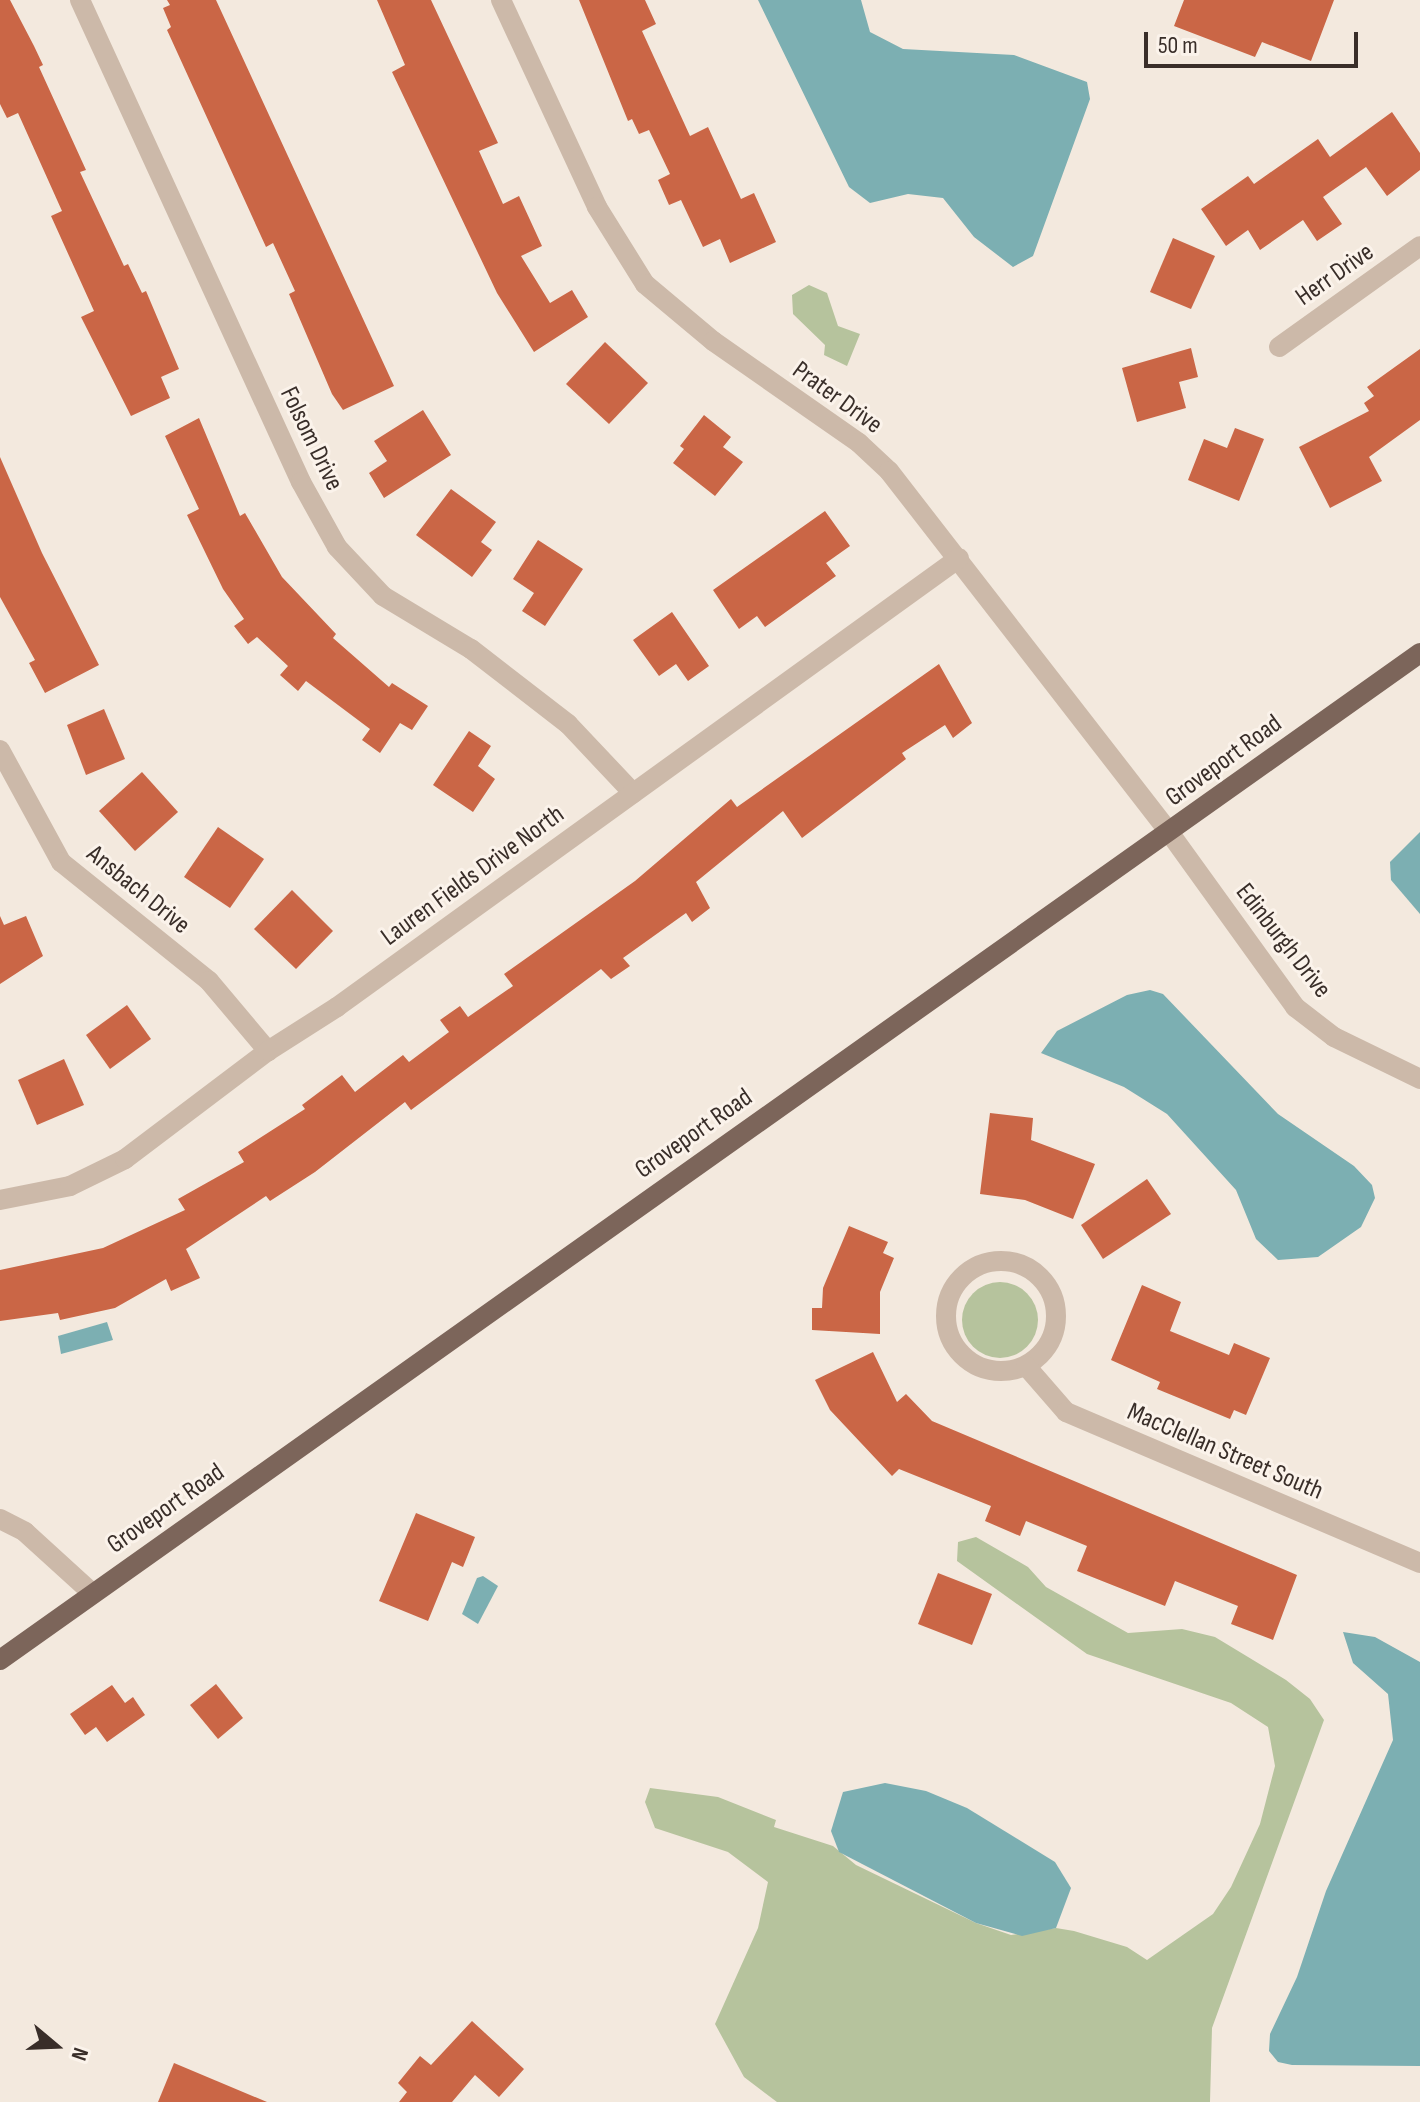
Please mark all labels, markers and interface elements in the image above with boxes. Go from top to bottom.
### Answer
scale bar [1148,16,1362,66]
text: 50 m [1158,31,1198,60]
street label: Herr Drive [1290,237,1380,313]
street label: Prater Drive [786,355,888,441]
street label: Folsom Drive [273,382,349,496]
street label: Groveport Road [1160,709,1288,813]
street label: Lauren Fields Drive North [376,799,570,953]
street label: Ansbach Drive [80,839,196,941]
street label: Edinburgh Drive [1229,877,1337,1005]
street label: Groveport Road [629,1082,759,1186]
street label: MacClellan Street South [1122,1397,1328,1507]
street label: Groveport Road [101,1457,231,1561]
north arrow [16,2006,96,2086]
text: N [64,2044,94,2064]

